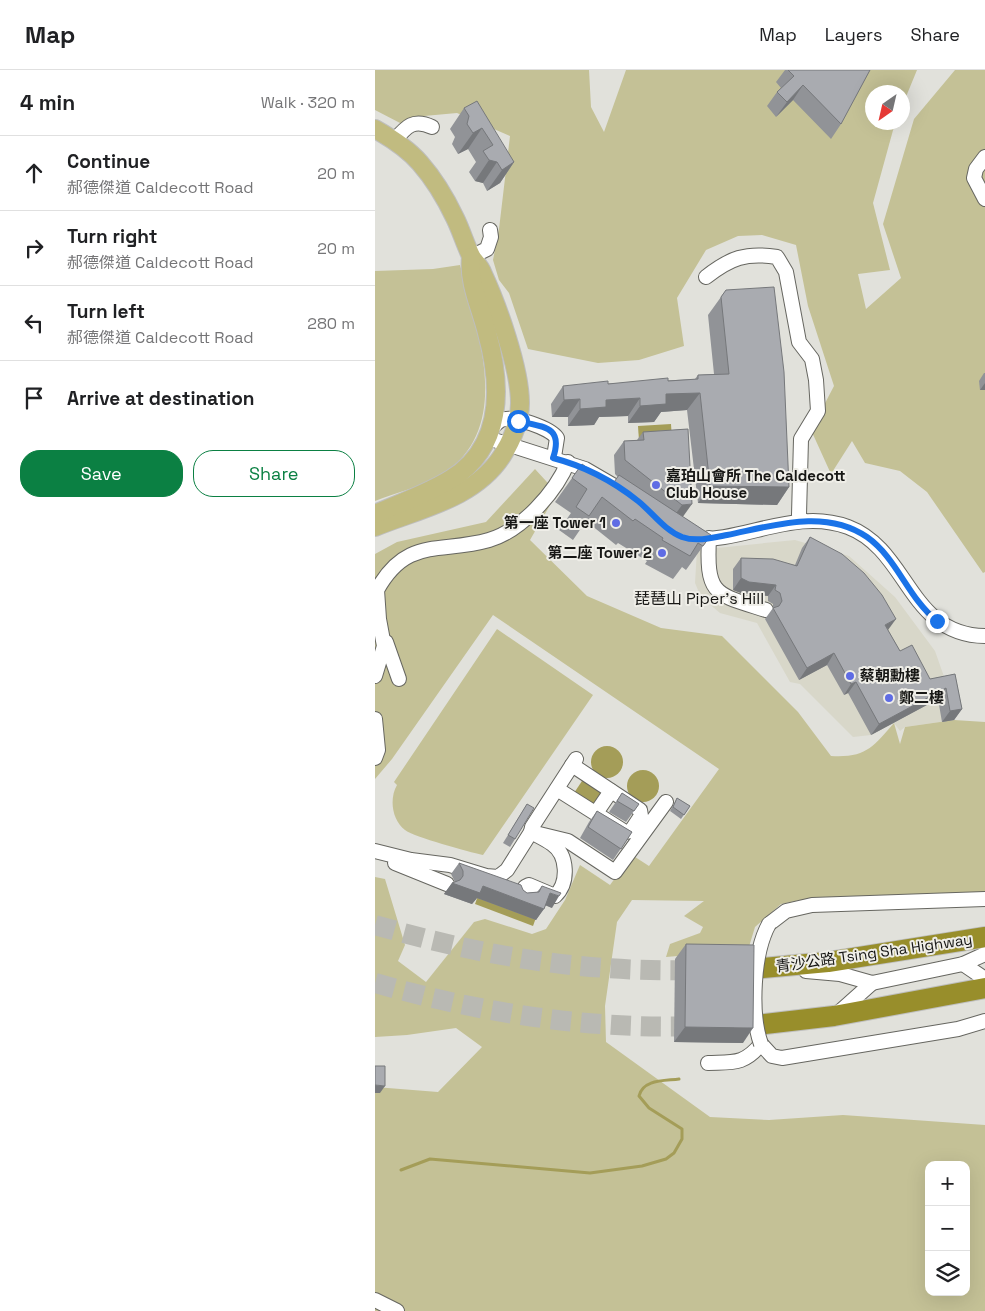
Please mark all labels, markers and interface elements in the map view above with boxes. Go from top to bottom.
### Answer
text: Map [25,19,75,50]
text: Map [759,23,797,46]
text: Layers [825,23,882,46]
text: Share [910,23,960,46]
north arrow [865,85,910,130]
text: 4 min [20,89,75,116]
text: Walk · 320 m [261,92,355,113]
text: Continue [67,149,150,174]
icon: ahead [20,159,48,187]
text: 20 m [317,163,355,184]
text: 郝德傑道 Caldecott Road [67,177,254,198]
text: Turn right [67,224,157,249]
icon: right [20,234,48,262]
text: 20 m [317,238,355,259]
text: 郝德傑道 Caldecott Road [67,252,254,273]
text: Turn left [67,299,145,324]
icon: left [20,309,48,337]
text: 280 m [307,313,355,334]
text: 郝德傑道 Caldecott Road [67,327,254,348]
icon: arrive [20,384,48,412]
text: Arrive at destination [67,386,255,411]
route start [507,410,530,433]
button: Save [20,450,183,497]
button: Share [193,450,355,497]
place label: 嘉珀山會所 The Caldecott Club House [666,466,846,502]
marker: 嘉珀山會所 The Caldecott Club House [650,479,662,491]
place label: 第一座 Tower 1 [504,513,606,532]
marker: 第一座 Tower 1 [610,517,622,529]
place label: 第二座 Tower 2 [548,543,652,562]
marker: 第二座 Tower 2 [656,547,668,559]
district label: 琵琶山 Piper's Hill [634,588,764,609]
route end [926,610,949,633]
place label: 蔡朝勳樓 [860,666,920,685]
marker: 蔡朝勳樓 [844,670,856,682]
place label: 鄭二樓 [899,688,944,707]
marker: 鄭二樓 [883,692,895,704]
street label: 青沙公路 Tsing Sha Highway [774,929,973,976]
map controls [925,1161,970,1296]
button: + [925,1161,970,1206]
button: − [925,1206,970,1251]
button: layers [925,1251,970,1296]

